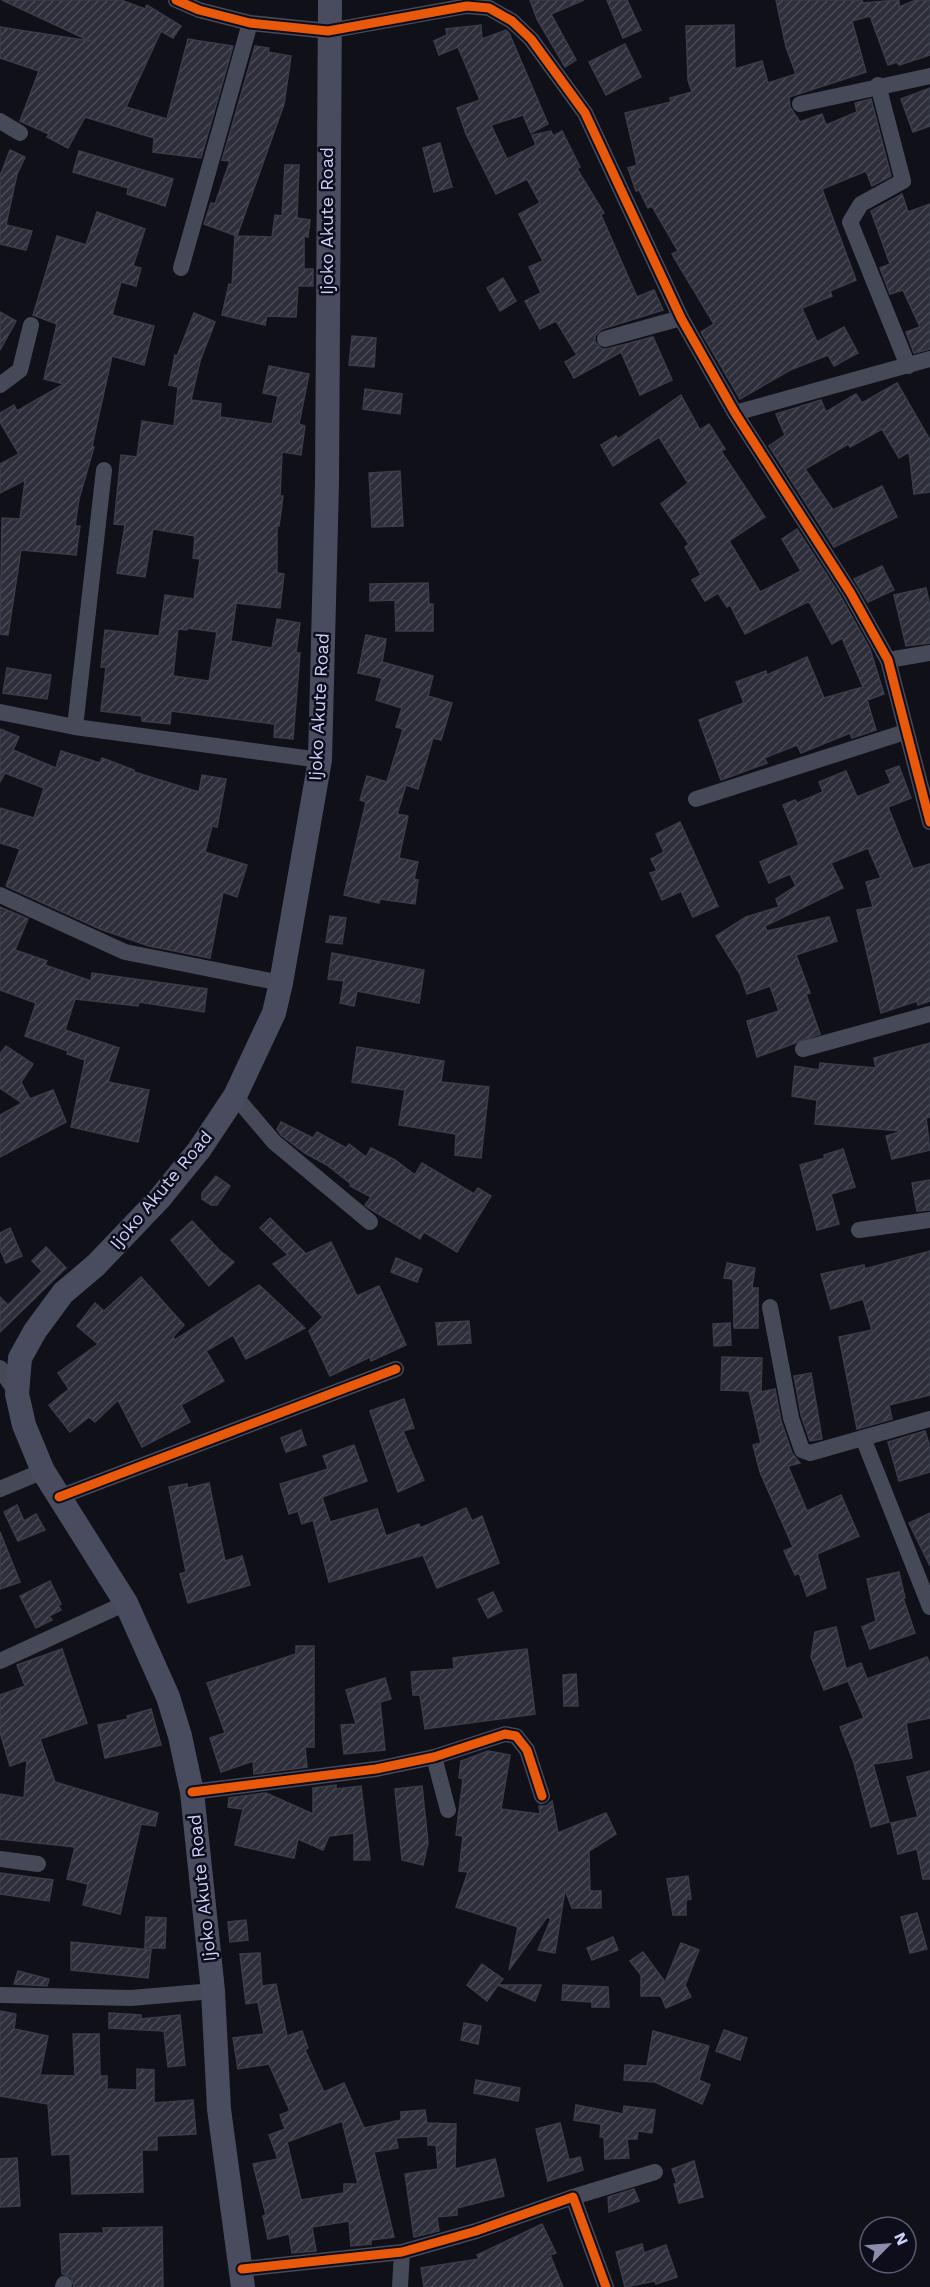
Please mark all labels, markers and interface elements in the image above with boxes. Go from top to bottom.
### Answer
street label: Ijoko Akute Road [316,147,337,295]
street label: Ijoko Akute Road [304,632,333,782]
street label: Ijoko Akute Road [105,1126,216,1253]
street label: Ijoko Akute Road [183,1813,220,1963]
north arrow [858,2215,918,2275]
text: N [890,2229,912,2248]

